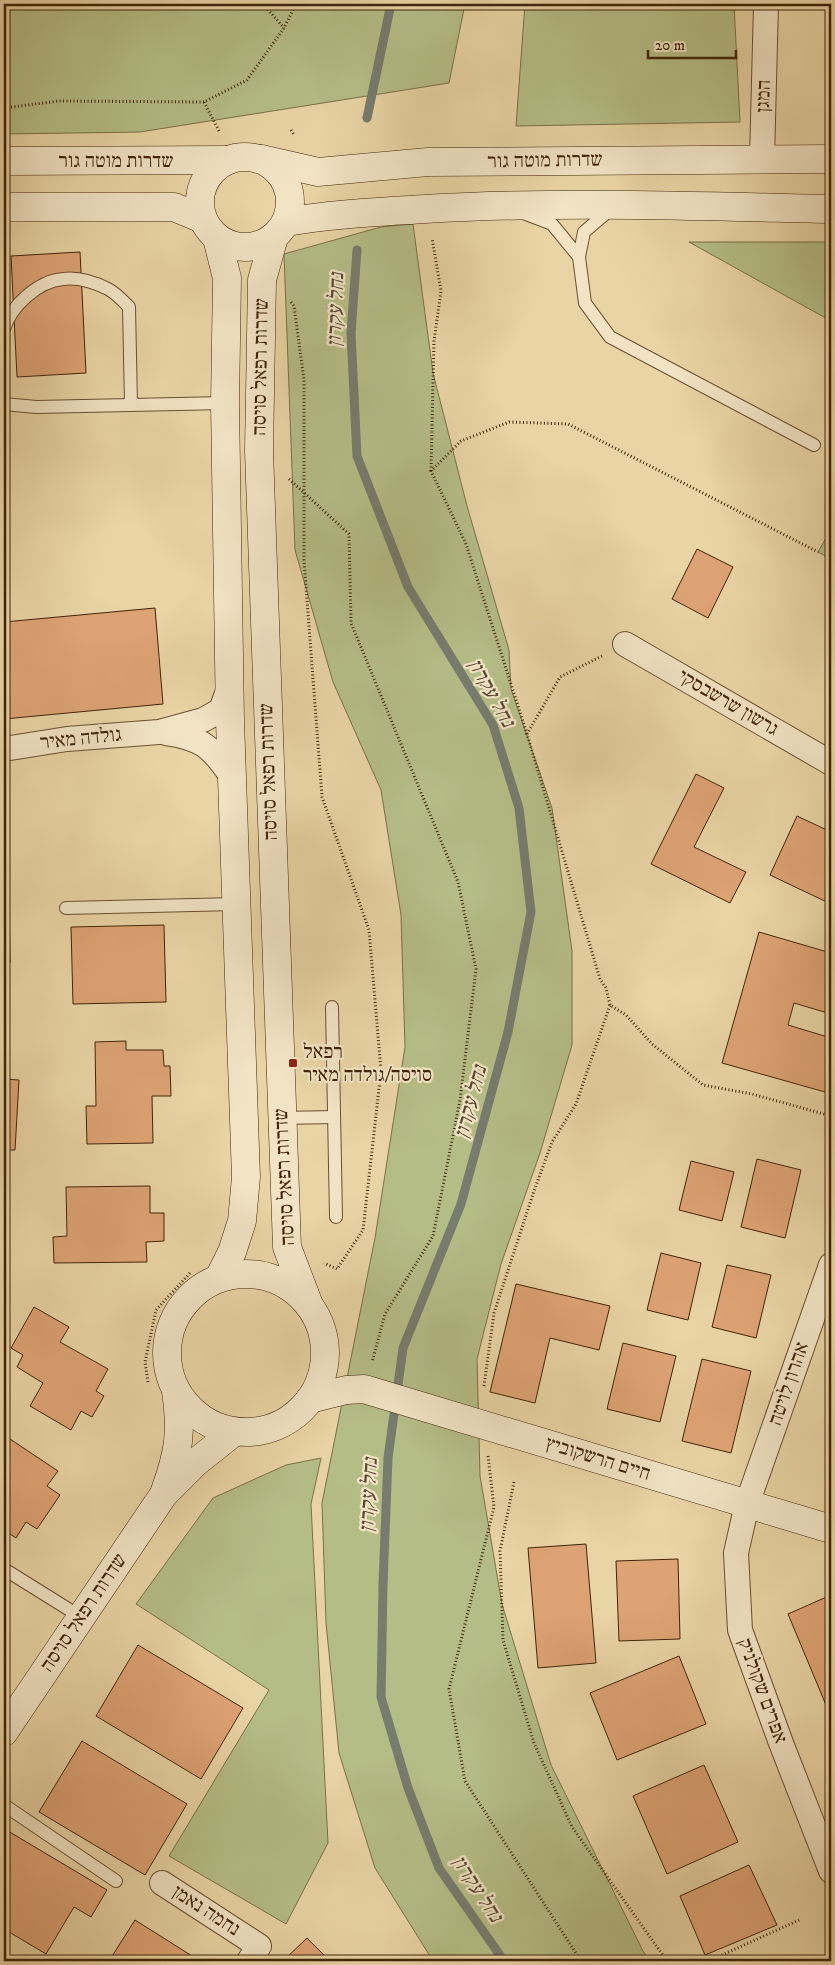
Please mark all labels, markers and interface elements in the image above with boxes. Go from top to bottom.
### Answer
scale bar [648,28,735,60]
text: 20 m [655,36,685,55]
street label: המגן [751,79,777,113]
street label: שדרות מוטה גור [487,147,603,175]
street label: שדרות מוטה גור [58,149,174,174]
water label: נחל עקרון [322,270,350,348]
street label: שדרות רפאל סויסה [247,298,275,436]
water label: נחל עקרון [462,654,521,734]
street label: גרשון שרשבסקי [673,664,783,742]
street label: שדרות רפאל סויסה [254,703,284,841]
street label: גולדה מאיר [39,722,123,756]
place label: רפאל סויסה/גולדה מאיר [303,1040,432,1088]
marker: רפאל סויסה/גולדה מאיר [287,1057,299,1069]
water label: נחל עקרון [449,1061,494,1141]
street label: שדרות רפאל סויסה [269,1108,301,1246]
street label: אהרון לויטה [763,1339,815,1429]
street label: חיים הרשקוביץ [542,1431,654,1487]
water label: נחל עקרון [354,1455,384,1533]
street label: שדרות רפאל סויסה [35,1549,133,1677]
street label: אפרים שקולניק [731,1635,793,1747]
water label: נחל עקרון [446,1851,509,1929]
street label: נחמה נאמן [167,1880,245,1942]

